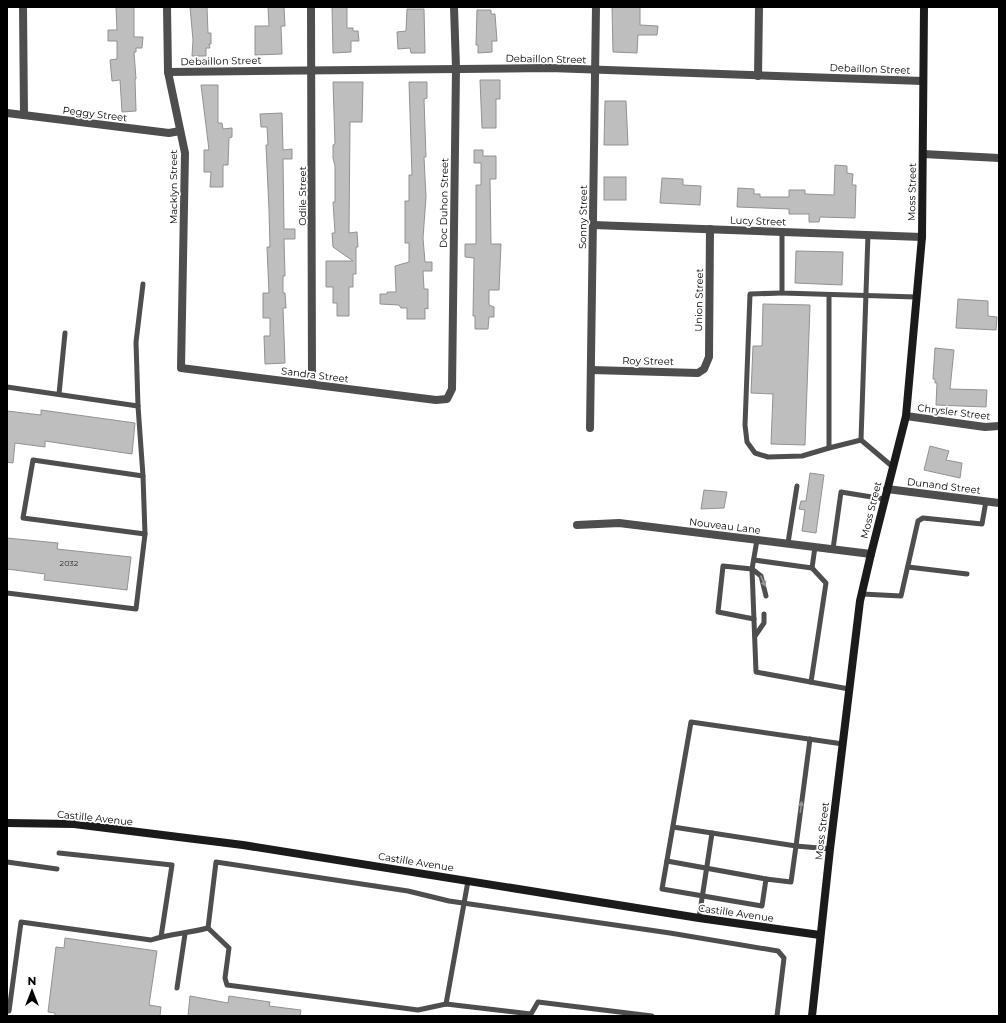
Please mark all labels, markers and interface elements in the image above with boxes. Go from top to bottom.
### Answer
street label: Debaillon Street [505,52,587,66]
street label: Debaillon Street [180,54,262,68]
street label: Debaillon Street [829,61,911,77]
street label: Peggy Street [62,104,128,124]
street label: Macklyn Street [167,150,180,224]
street label: Doc Duhon Street [437,158,451,248]
street label: Moss Street [905,163,919,221]
street label: Odile Street [296,166,309,226]
street label: Sonny Street [576,185,590,249]
street label: Lucy Street [730,214,786,228]
street label: Union Street [692,268,706,332]
street label: Roy Street [622,354,674,368]
street label: Sandra Street [280,364,350,386]
street label: Chrysler Street [917,401,991,423]
street label: Dunand Street [906,475,982,497]
street label: Moss Street [858,480,884,540]
street label: Nouveau Lane [688,515,762,537]
house number: 2032 [60,558,79,568]
one-way arrow [759,575,766,587]
one-way arrow [798,801,804,813]
street label: Moss Street [812,801,832,861]
street label: Castille Avenue [56,808,134,828]
street label: Castille Avenue [377,850,455,874]
street label: Castille Avenue [697,901,775,925]
north arrow [12,971,52,1011]
text: N [28,974,36,988]

